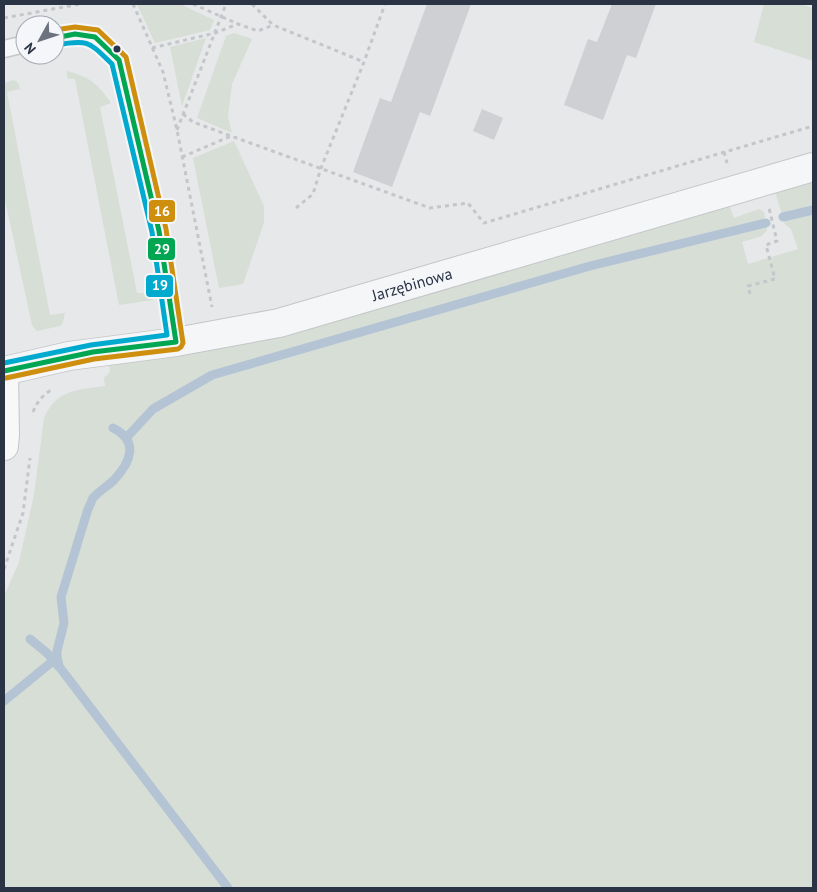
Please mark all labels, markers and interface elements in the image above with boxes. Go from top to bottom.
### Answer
north arrow [15,15,65,65]
text: N [20,39,40,58]
unlabelled marker [112,44,122,54]
line badge: 16 [148,199,176,223]
text: 16 [154,202,170,220]
line badge: 29 [147,237,176,261]
text: 29 [154,240,170,258]
street label: Jarzębinowa [368,263,455,305]
line badge: 19 [145,274,174,298]
text: 19 [152,276,168,294]

